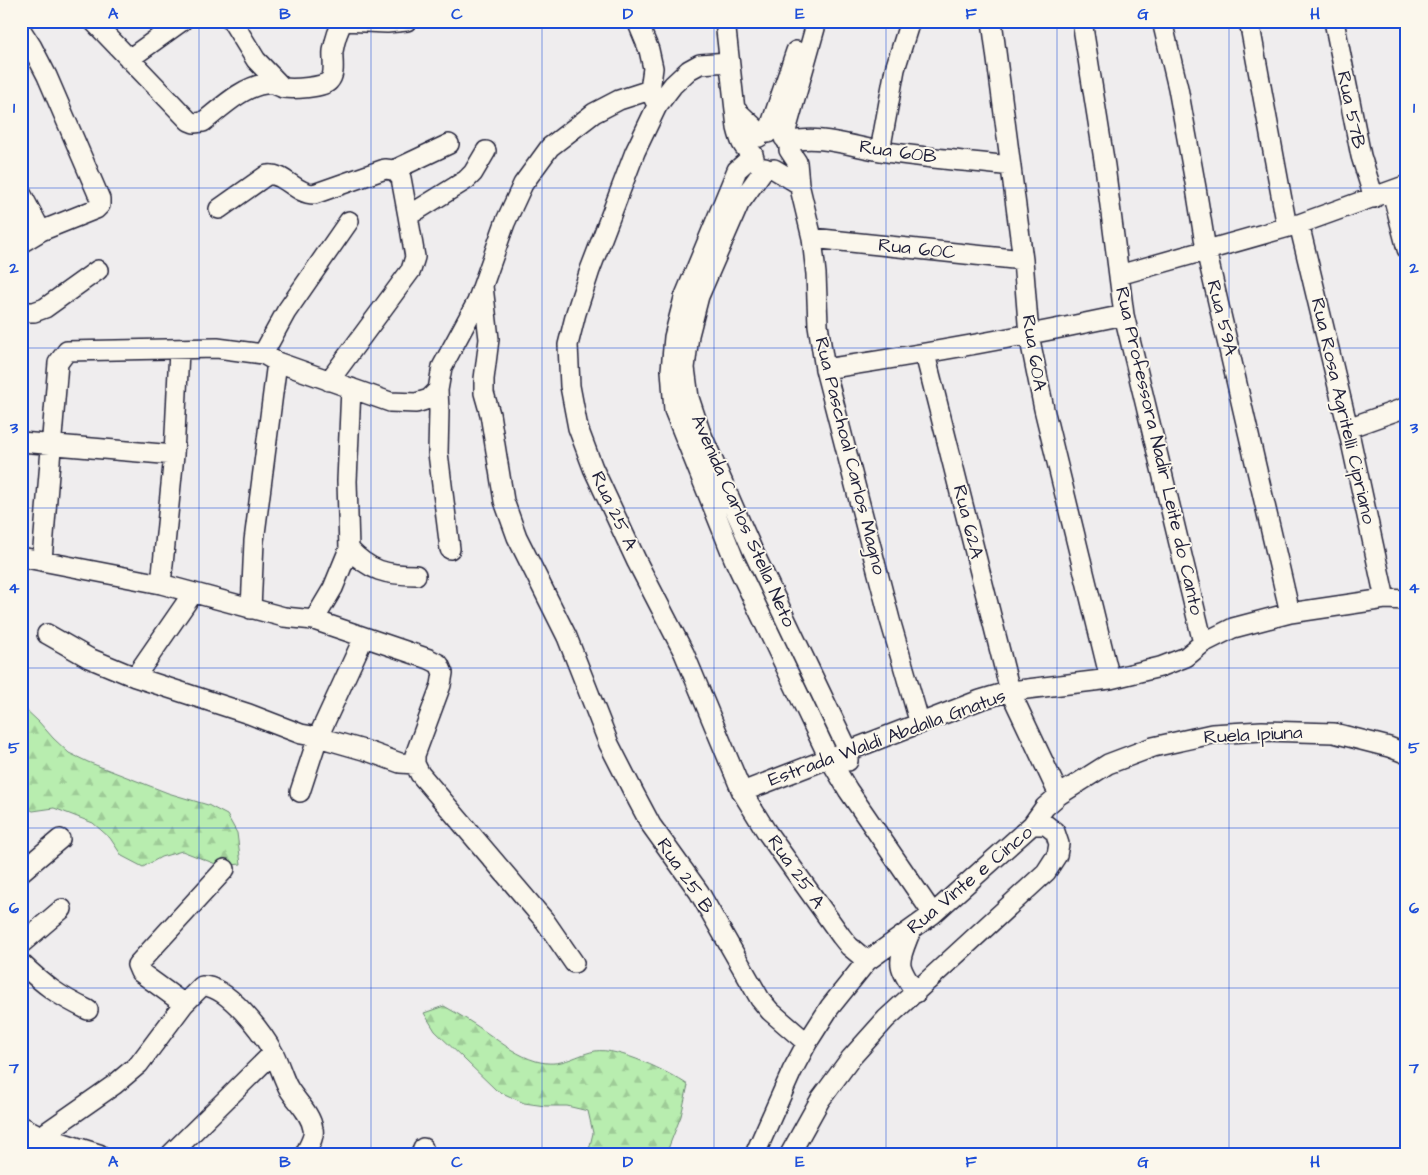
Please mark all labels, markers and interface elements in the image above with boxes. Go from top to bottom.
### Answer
text: A [108,3,119,25]
text: B [279,3,291,25]
text: C [451,3,463,25]
text: D [623,3,634,25]
text: E [795,3,805,25]
text: F [965,3,977,25]
text: G [1137,3,1149,25]
text: H [1310,3,1320,25]
street label: Rua 57B [1330,68,1373,152]
text: 1 [13,97,16,119]
text: 1 [1413,97,1416,119]
street label: Rua 60B [858,133,939,171]
street label: Rua 60C [877,232,958,267]
text: 2 [8,257,19,279]
text: 2 [1408,257,1419,279]
street label: Rua 59A [1200,277,1244,359]
street label: Rua Professora Nadir Leite do Canto [1108,284,1210,618]
street label: Rua Rosa Agritelli Cipriano [1303,295,1382,527]
street label: Rua 60A [1015,313,1053,393]
street label: Rua Paschoal Carlos Magno [806,334,893,578]
street label: Avenida Carlos Stella Neto [684,410,802,632]
text: 3 [9,417,19,439]
text: 3 [1409,417,1419,439]
street label: Rua 25 A [584,467,644,555]
street label: Rua 62A [946,482,990,562]
text: 4 [9,577,20,599]
text: 4 [1409,577,1420,599]
street label: Estrada Waldi Abdalla Gnatus [764,682,1010,794]
street label: Ruela Ipiuna [1203,719,1303,751]
text: 5 [8,737,20,759]
text: 5 [1408,737,1420,759]
street label: Rua Vinte e Cinco [901,819,1039,941]
street label: Rua 25 A [761,830,831,914]
street label: Rua 25 B [650,833,720,920]
text: 6 [9,897,19,919]
text: 6 [1409,897,1419,919]
text: 7 [8,1057,19,1079]
text: 7 [1408,1057,1419,1079]
text: A [108,1151,119,1173]
text: B [279,1151,291,1173]
text: C [451,1151,463,1173]
text: D [623,1151,634,1173]
text: E [795,1151,805,1173]
text: F [965,1151,977,1173]
text: G [1137,1151,1149,1173]
text: H [1310,1151,1320,1173]

